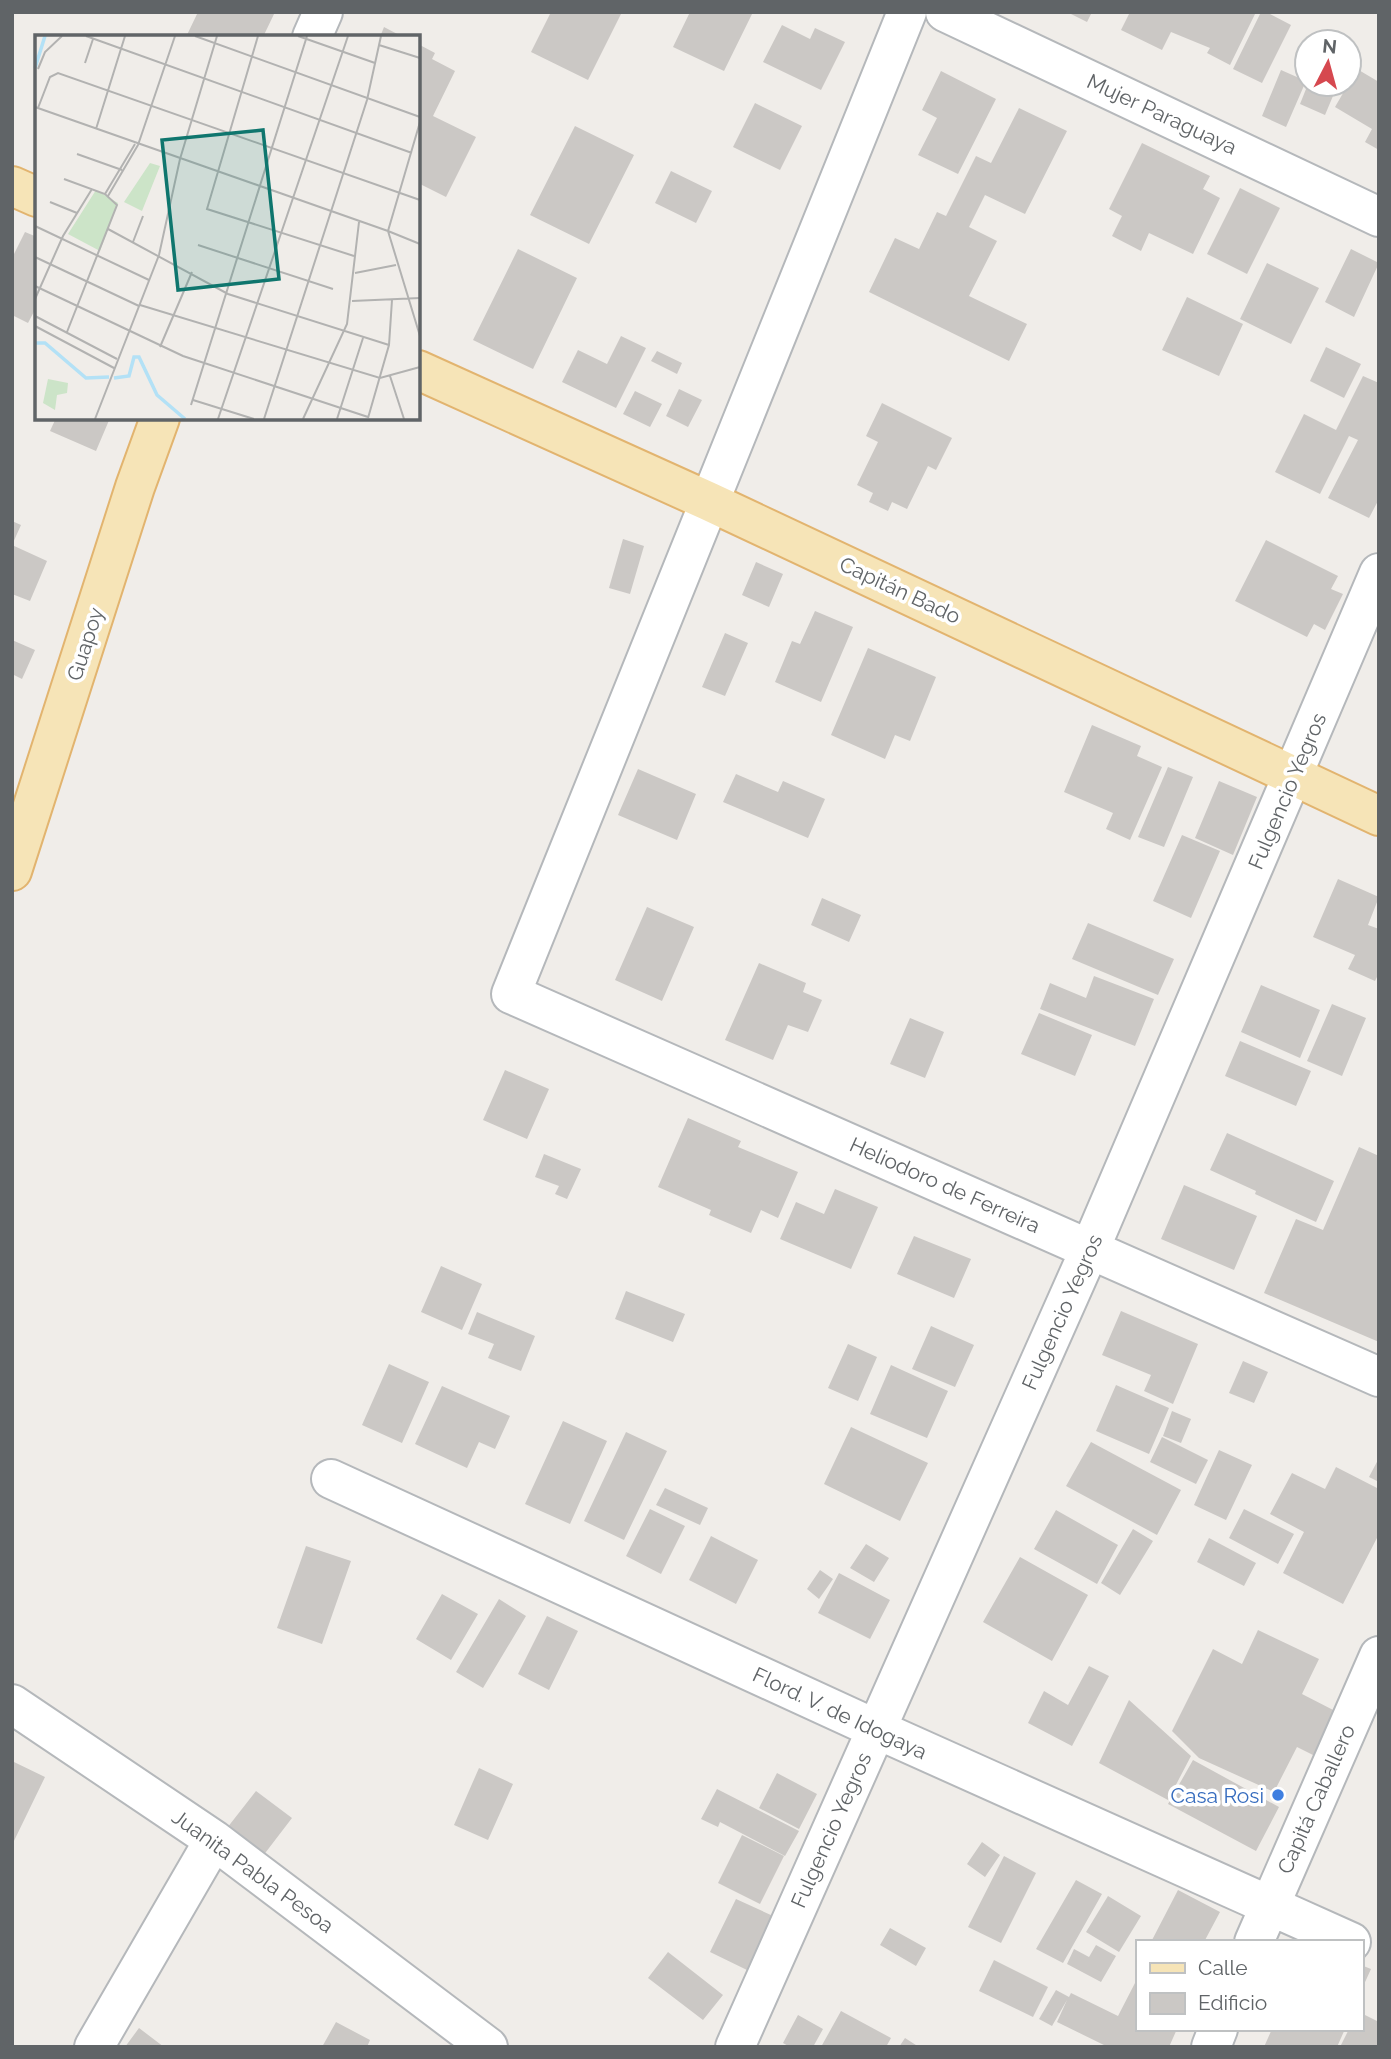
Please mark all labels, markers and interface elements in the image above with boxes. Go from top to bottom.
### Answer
north arrow [1293,28,1363,98]
text: N [1321,34,1338,58]
inset map [35,35,420,420]
street label: Mujer Paraguaya [1083,68,1241,160]
street label: Capitán Bado [836,551,964,629]
street label: Guapoy [61,604,109,684]
street label: Fulgencio Yegros [1243,709,1331,873]
street label: Heliodoro de Ferreira [846,1132,1044,1238]
street label: Fulgencio Yegros [1017,1230,1107,1394]
street label: Flord. V. de Idogaya [749,1662,931,1764]
street label: Capitá Caballero [1272,1720,1360,1878]
street label: Fulgencio Yegros [786,1748,876,1912]
place label: Casa Rosi [1171,1783,1264,1808]
marker: Casa Rosi [1270,1787,1286,1803]
street label: Juanita Pabla Pesoa [167,1804,339,1938]
legend [1136,1940,1363,2031]
text: Calle [1198,1955,1248,1980]
text: Edificio [1198,1990,1267,2015]

